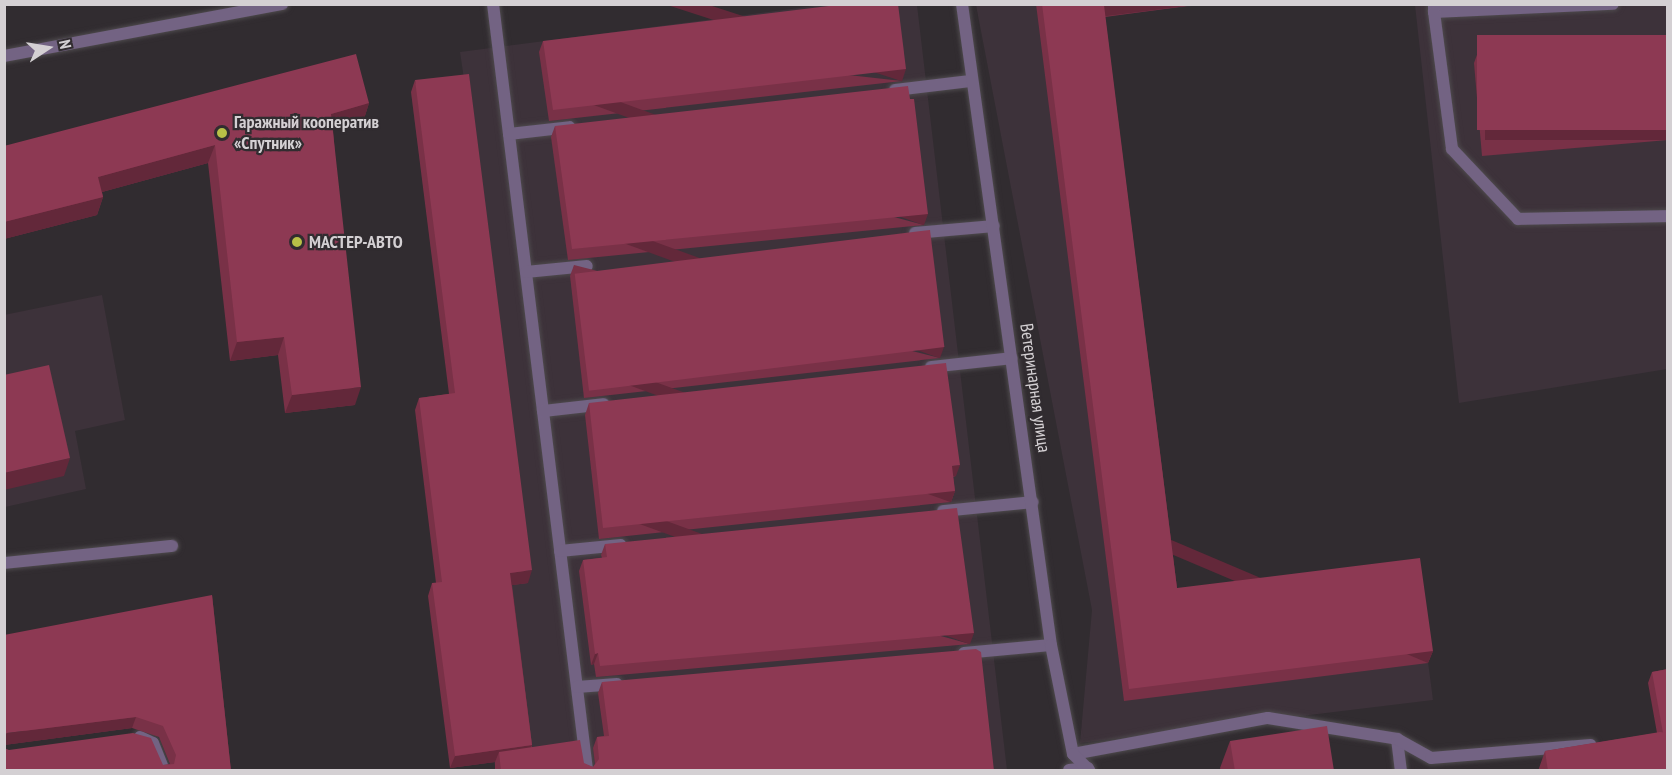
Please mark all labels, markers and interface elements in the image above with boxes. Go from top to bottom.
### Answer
north arrow [18,18,78,78]
text: N [55,38,76,51]
place label: Гаражный кооператив «Спутник» [234,112,379,154]
marker: Гаражный кооператив «Спутник» [215,126,229,140]
place label: МАСТЕР-АВТО [309,231,403,253]
marker: МАСТЕР-АВТО [290,235,304,249]
street label: Ветеринарная улица [1015,322,1055,454]

